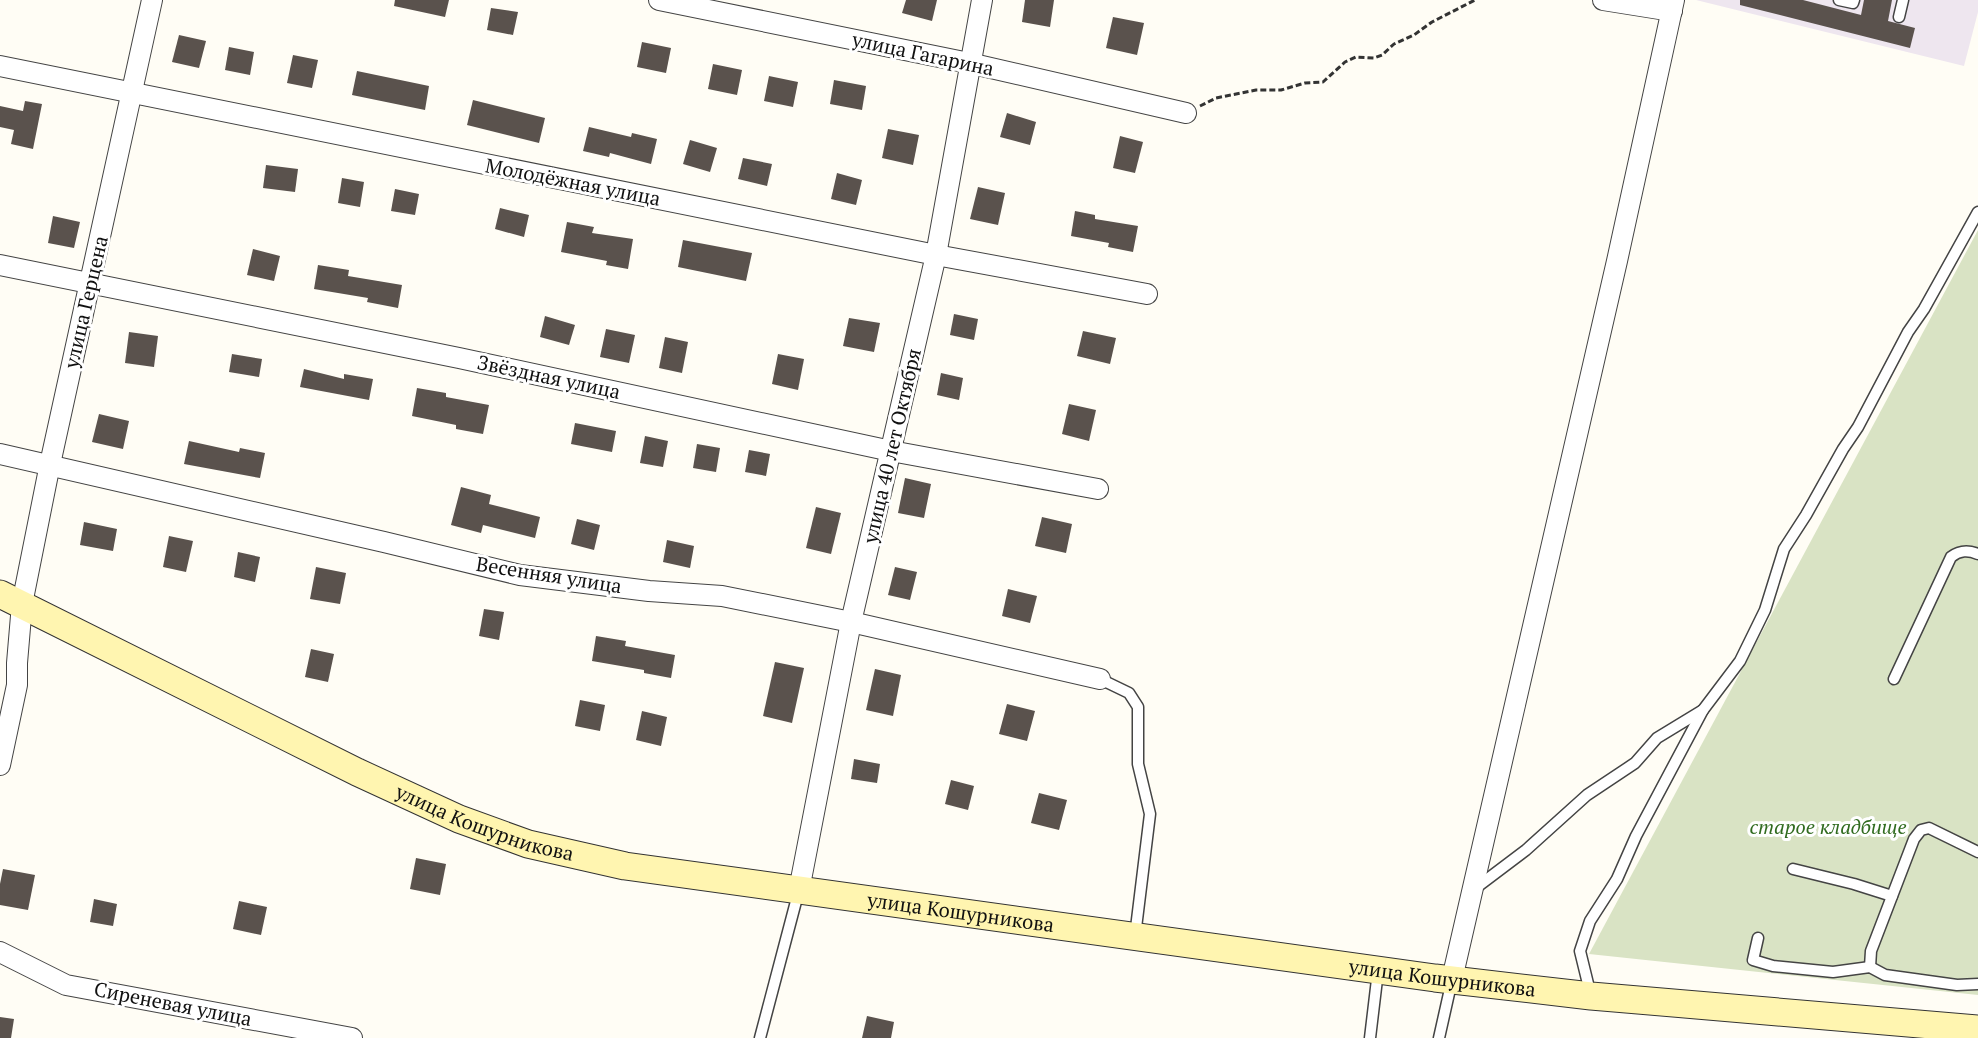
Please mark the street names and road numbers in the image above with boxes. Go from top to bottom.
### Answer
street label: улица Гагарина [849,25,997,82]
street label: Молодёжная улица [483,151,663,212]
street label: улица Герцена [57,233,114,372]
street label: улица 40 лет Октября [856,346,927,547]
street label: Звёздная улица [475,348,623,405]
street label: Весенняя улица [474,550,624,599]
street label: улица Кошурникова [391,777,576,867]
street label: улица Кошурникова [865,886,1056,938]
street label: улица Кошурникова [1346,952,1537,1003]
street label: Сиреневая улица [92,975,254,1032]

